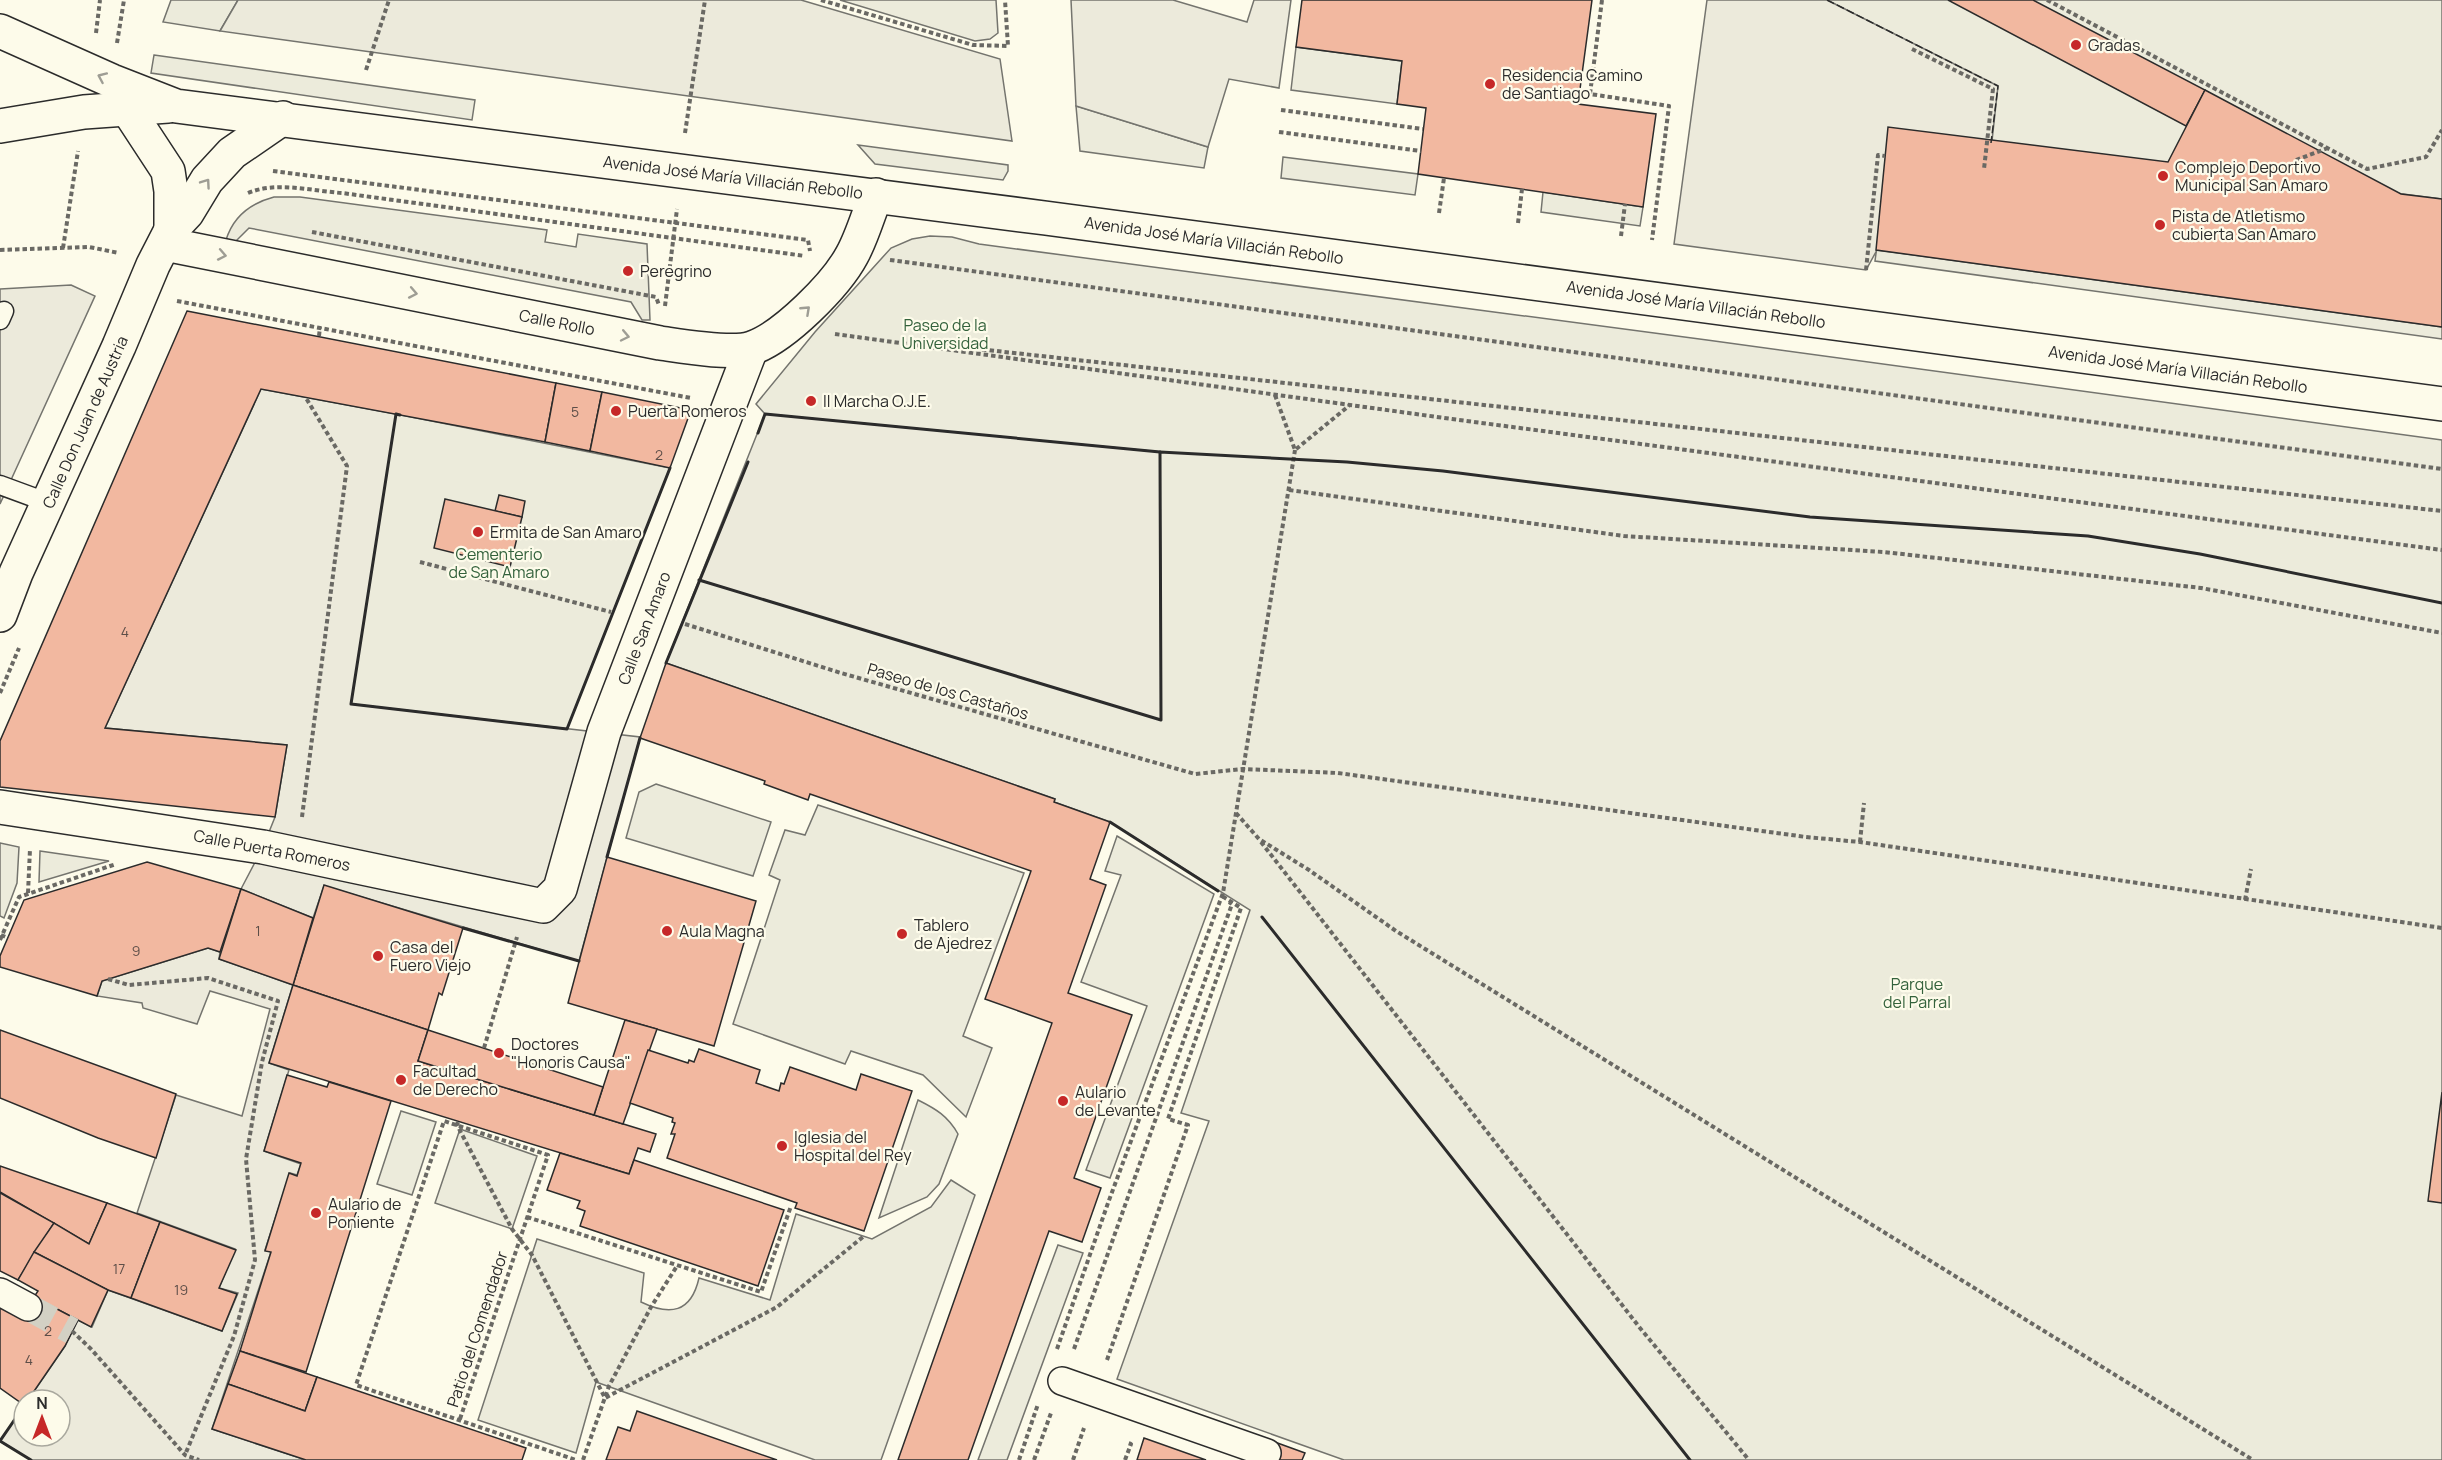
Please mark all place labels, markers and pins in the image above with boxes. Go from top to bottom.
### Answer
place label: Gradas [2088,34,2140,56]
marker: Gradas [2069,38,2083,52]
place label: Residencia Camino de Santiago [1502,64,1643,104]
marker: Residencia Camino de Santiago [1483,77,1497,91]
place label: Complejo Deportivo Municipal San Amaro [2175,156,2328,196]
marker: Complejo Deportivo Municipal San Amaro [2156,169,2170,183]
place label: Pista de Atletismo cubierta San Amaro [2172,205,2316,245]
marker: Pista de Atletismo cubierta San Amaro [2153,218,2167,232]
place label: Peregrino [640,260,712,282]
marker: Peregrino [621,264,635,278]
place label: II Marcha O.J.E. [823,390,931,412]
marker: II Marcha O.J.E. [804,394,818,408]
place label: Puerta Romeros [628,400,747,422]
marker: Puerta Romeros [609,404,623,418]
place label: Ermita de San Amaro [490,521,642,543]
marker: Ermita de San Amaro [471,525,485,539]
place label: Tablero de Ajedrez [914,914,992,954]
place label: Aula Magna [679,920,765,942]
marker: Aula Magna [660,924,674,938]
marker: Tablero de Ajedrez [895,927,909,941]
place label: Casa del Fuero Viejo [390,936,471,976]
marker: Casa del Fuero Viejo [371,949,385,963]
place label: Doctores "Honoris Causa" [511,1033,631,1073]
marker: Doctores "Honoris Causa" [492,1046,506,1060]
place label: Facultad de Derecho [413,1060,498,1100]
marker: Facultad de Derecho [394,1073,408,1087]
place label: Aulario de Levante [1075,1081,1156,1121]
marker: Aulario de Levante [1056,1094,1070,1108]
place label: Iglesia del Hospital del Rey [794,1126,912,1166]
marker: Iglesia del Hospital del Rey [775,1139,789,1153]
place label: Aulario de Poniente [328,1193,401,1233]
marker: Aulario de Poniente [309,1206,323,1220]

